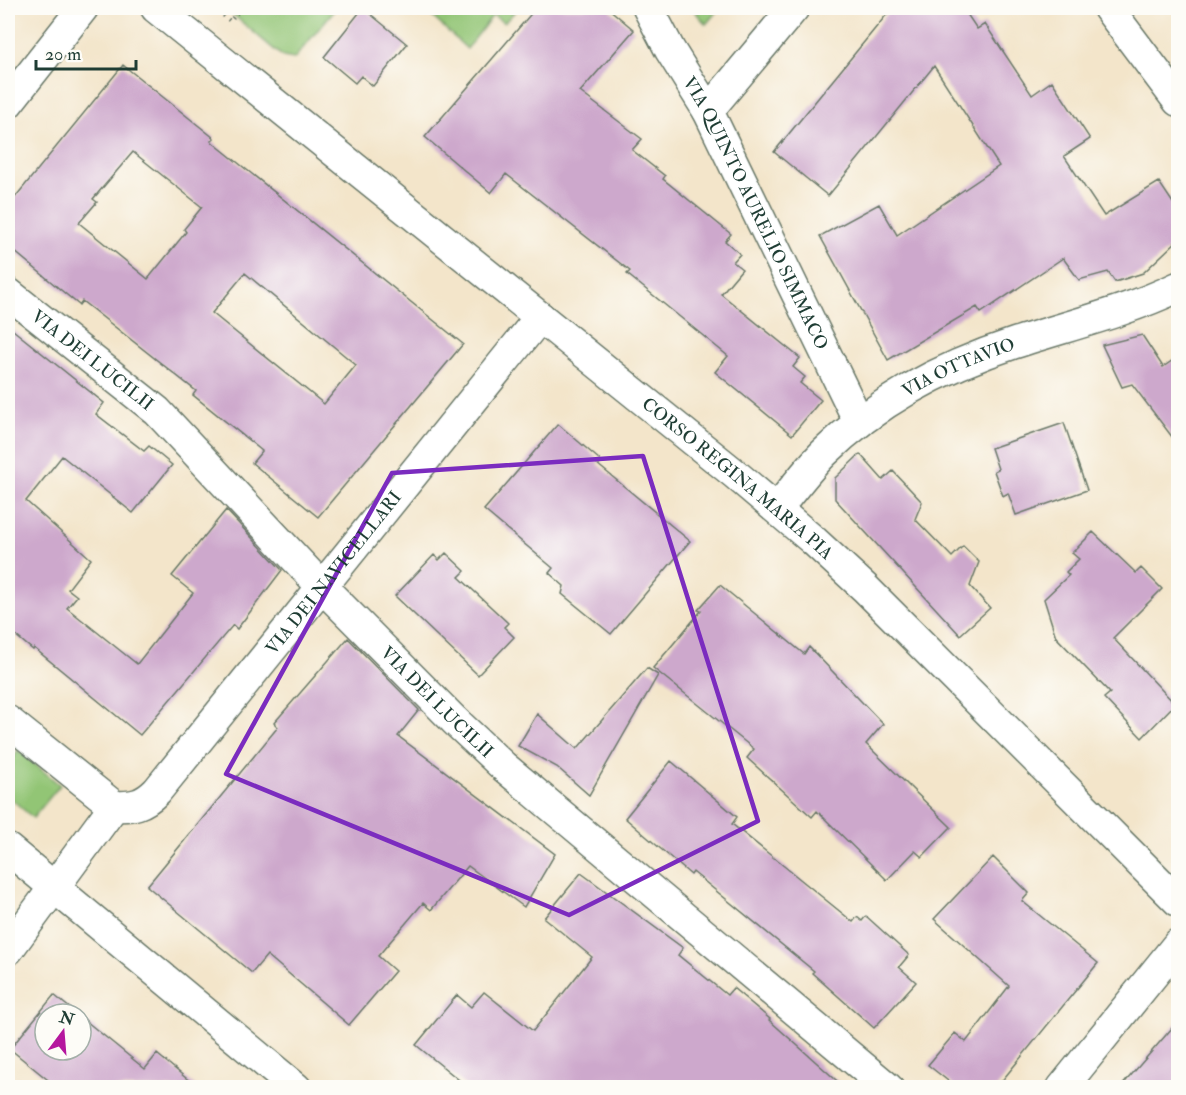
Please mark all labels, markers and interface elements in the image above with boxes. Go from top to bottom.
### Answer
scale bar [36,33,136,71]
text: 20 m [45,43,81,66]
street label: VIA QUINTO AURELIO SIMMACO [678,72,834,353]
street label: VIA DEI LUCILII [27,305,158,415]
street label: VIA OTTAVIO [898,332,1018,402]
street label: CORSO REGINA MARIA PIA [637,392,838,565]
street label: VIA DEI NAVICELLARI [260,486,406,659]
street label: VIA DEI LUCILII [376,641,498,763]
north arrow [33,1002,93,1062]
text: N [56,1007,77,1030]

